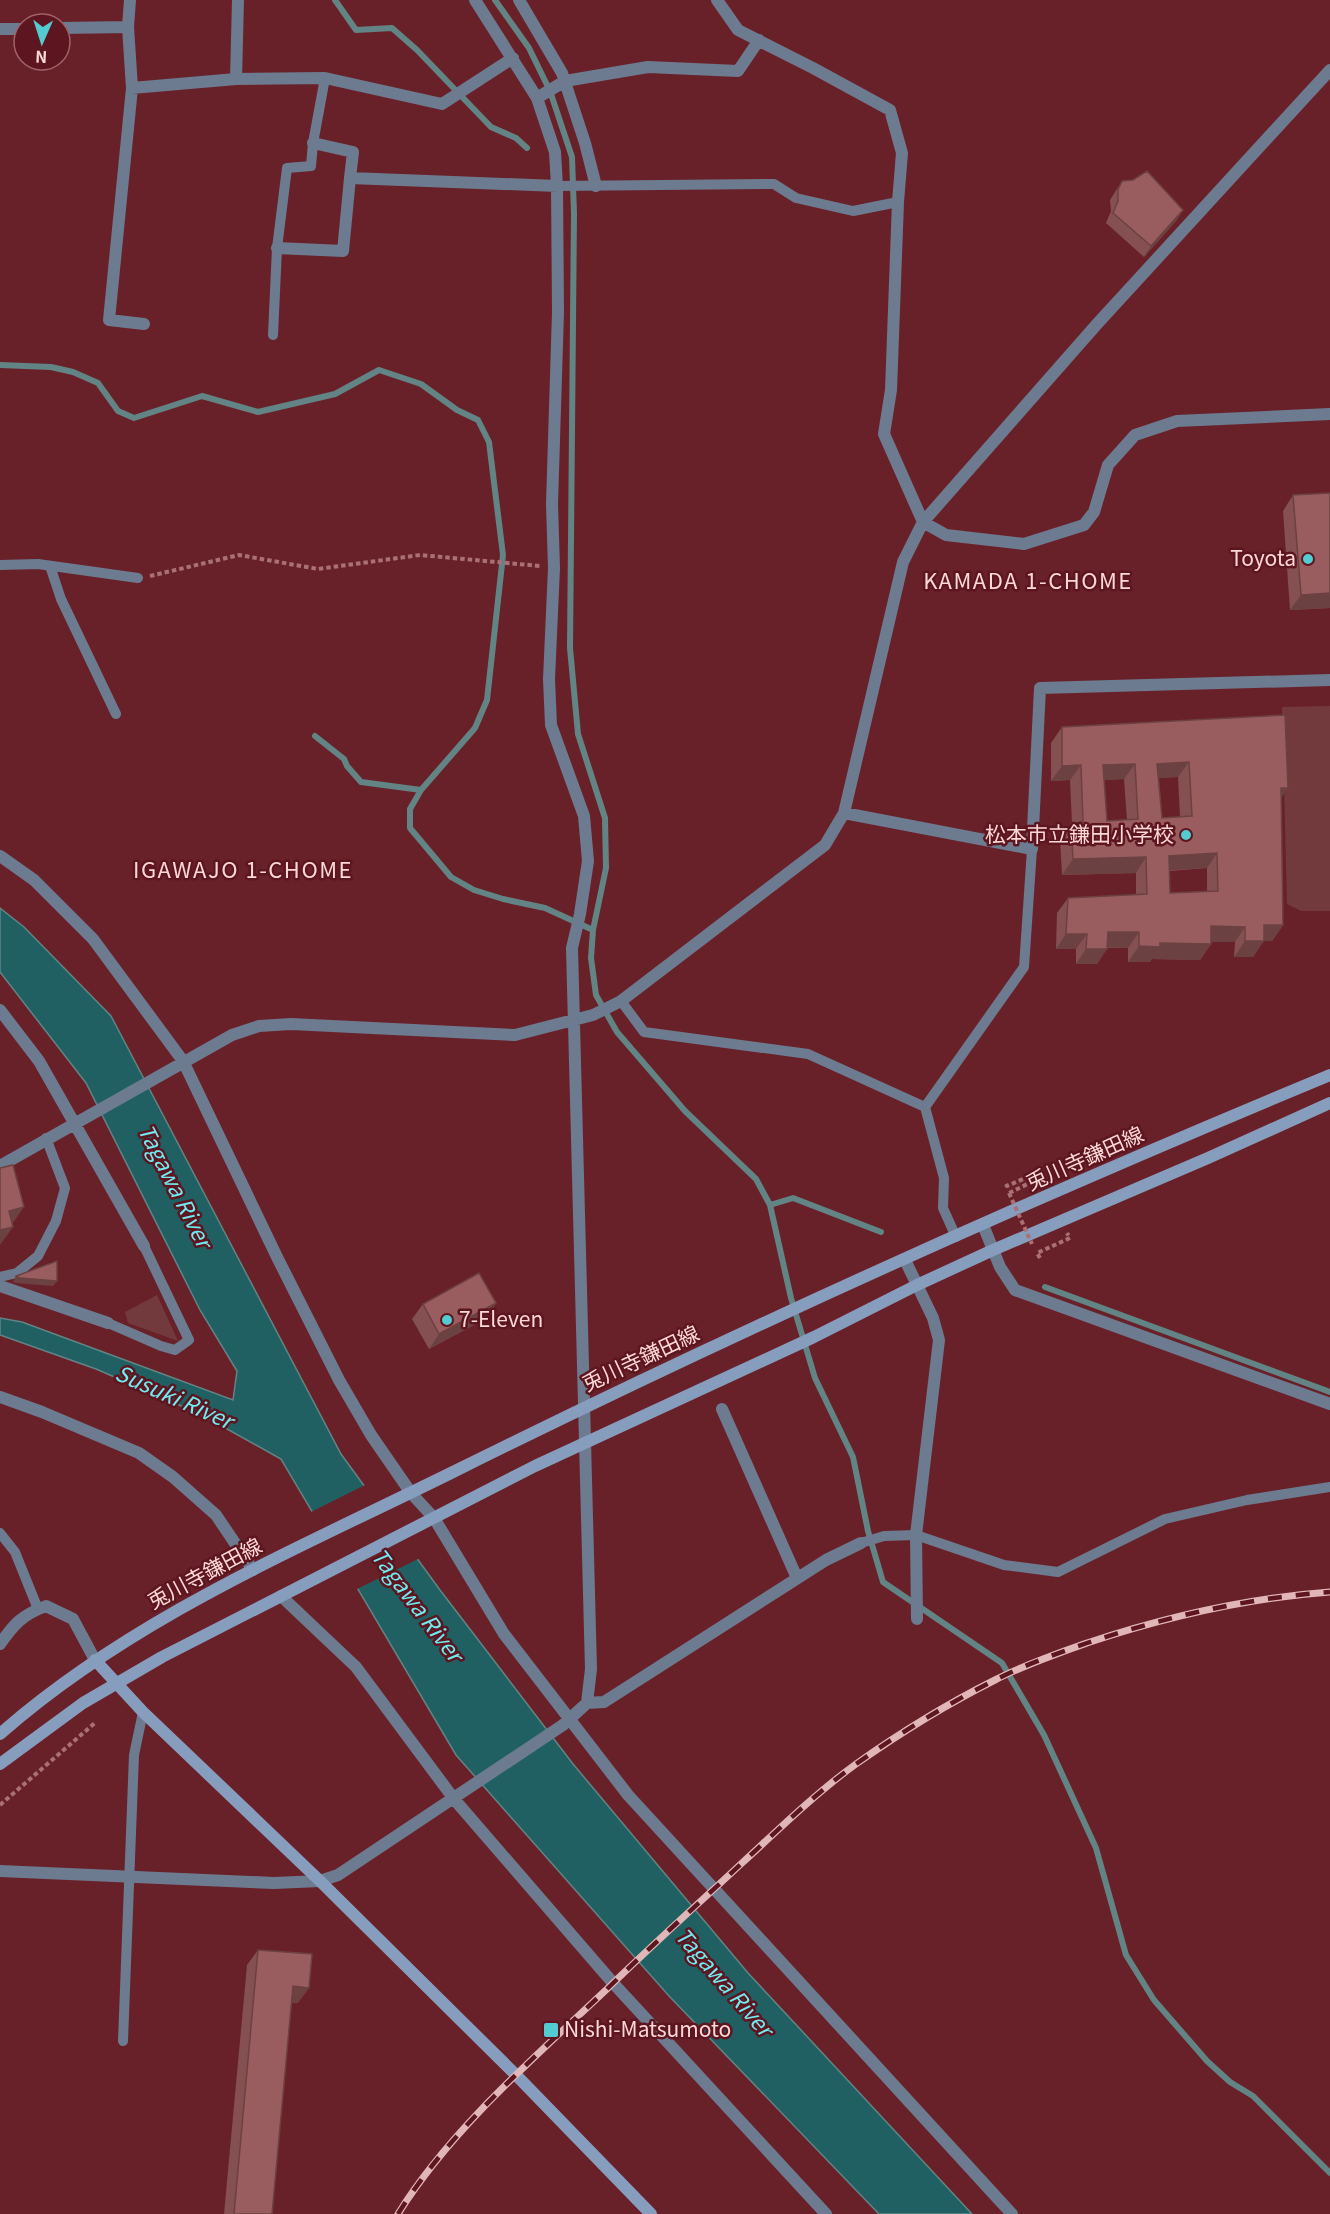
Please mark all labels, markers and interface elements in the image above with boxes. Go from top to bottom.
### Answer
north arrow [12,12,72,72]
text: N [35,46,48,70]
place label: Toyota [1230,542,1296,572]
marker: Toyota [1301,552,1315,566]
district label: KAMADA 1-CHOME [923,563,1133,595]
place label: 松本市立鎌田小学校 [985,818,1174,848]
marker: 松本市立鎌田小学校 [1179,828,1193,842]
district label: IGAWAJO 1-CHOME [133,852,353,884]
water label: Tagawa River [132,1118,223,1255]
street label: 兎川寺鎌田線 [1021,1118,1148,1197]
place label: 7-Eleven [459,1303,543,1333]
marker: 7-Eleven [440,1313,454,1327]
street label: 兎川寺鎌田線 [577,1317,704,1397]
water label: Susuki River [111,1355,242,1437]
street label: 兎川寺鎌田線 [141,1529,267,1615]
water label: Tagawa River [365,1540,474,1670]
water label: Tagawa River [669,1919,784,2045]
place label: Nishi-Matsumoto [564,2013,731,2043]
marker: Nishi-Matsumoto [542,2021,560,2039]

